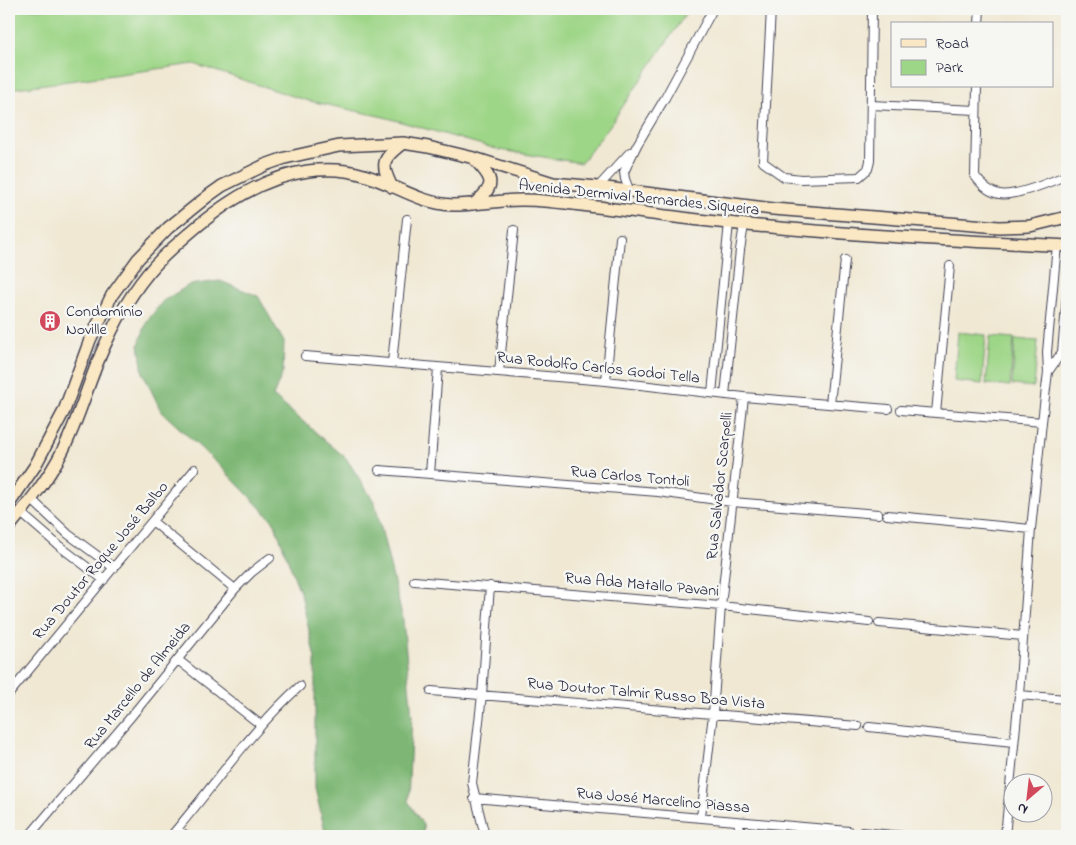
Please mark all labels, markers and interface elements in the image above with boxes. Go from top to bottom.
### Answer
legend [891,22,1054,88]
text: Road [936,33,969,55]
text: Park [936,57,964,79]
street label: Avenida Dermival Bernardes Siqueira [517,173,761,223]
place label: Condomínio Noville [66,300,143,342]
building icon: Condomínio Noville [38,309,62,333]
street label: Rua Rodolfo Carlos Godoi Tella [495,345,701,391]
street label: Rua Salvador Scarpelli [700,411,740,561]
street label: Rua Carlos Tontoli [569,460,691,494]
street label: Rua Doutor Roque José Balbo [27,476,175,646]
street label: Rua Ada Matallo Pavani [564,566,720,604]
street label: Rua Marcello de Almeida [79,617,197,755]
street label: Rua Doutor Talmir Russo Boa Vista [526,672,766,716]
north arrow [1004,772,1054,822]
street label: Rua José Marcelino Piassa [575,781,751,821]
text: N [1013,797,1032,820]

